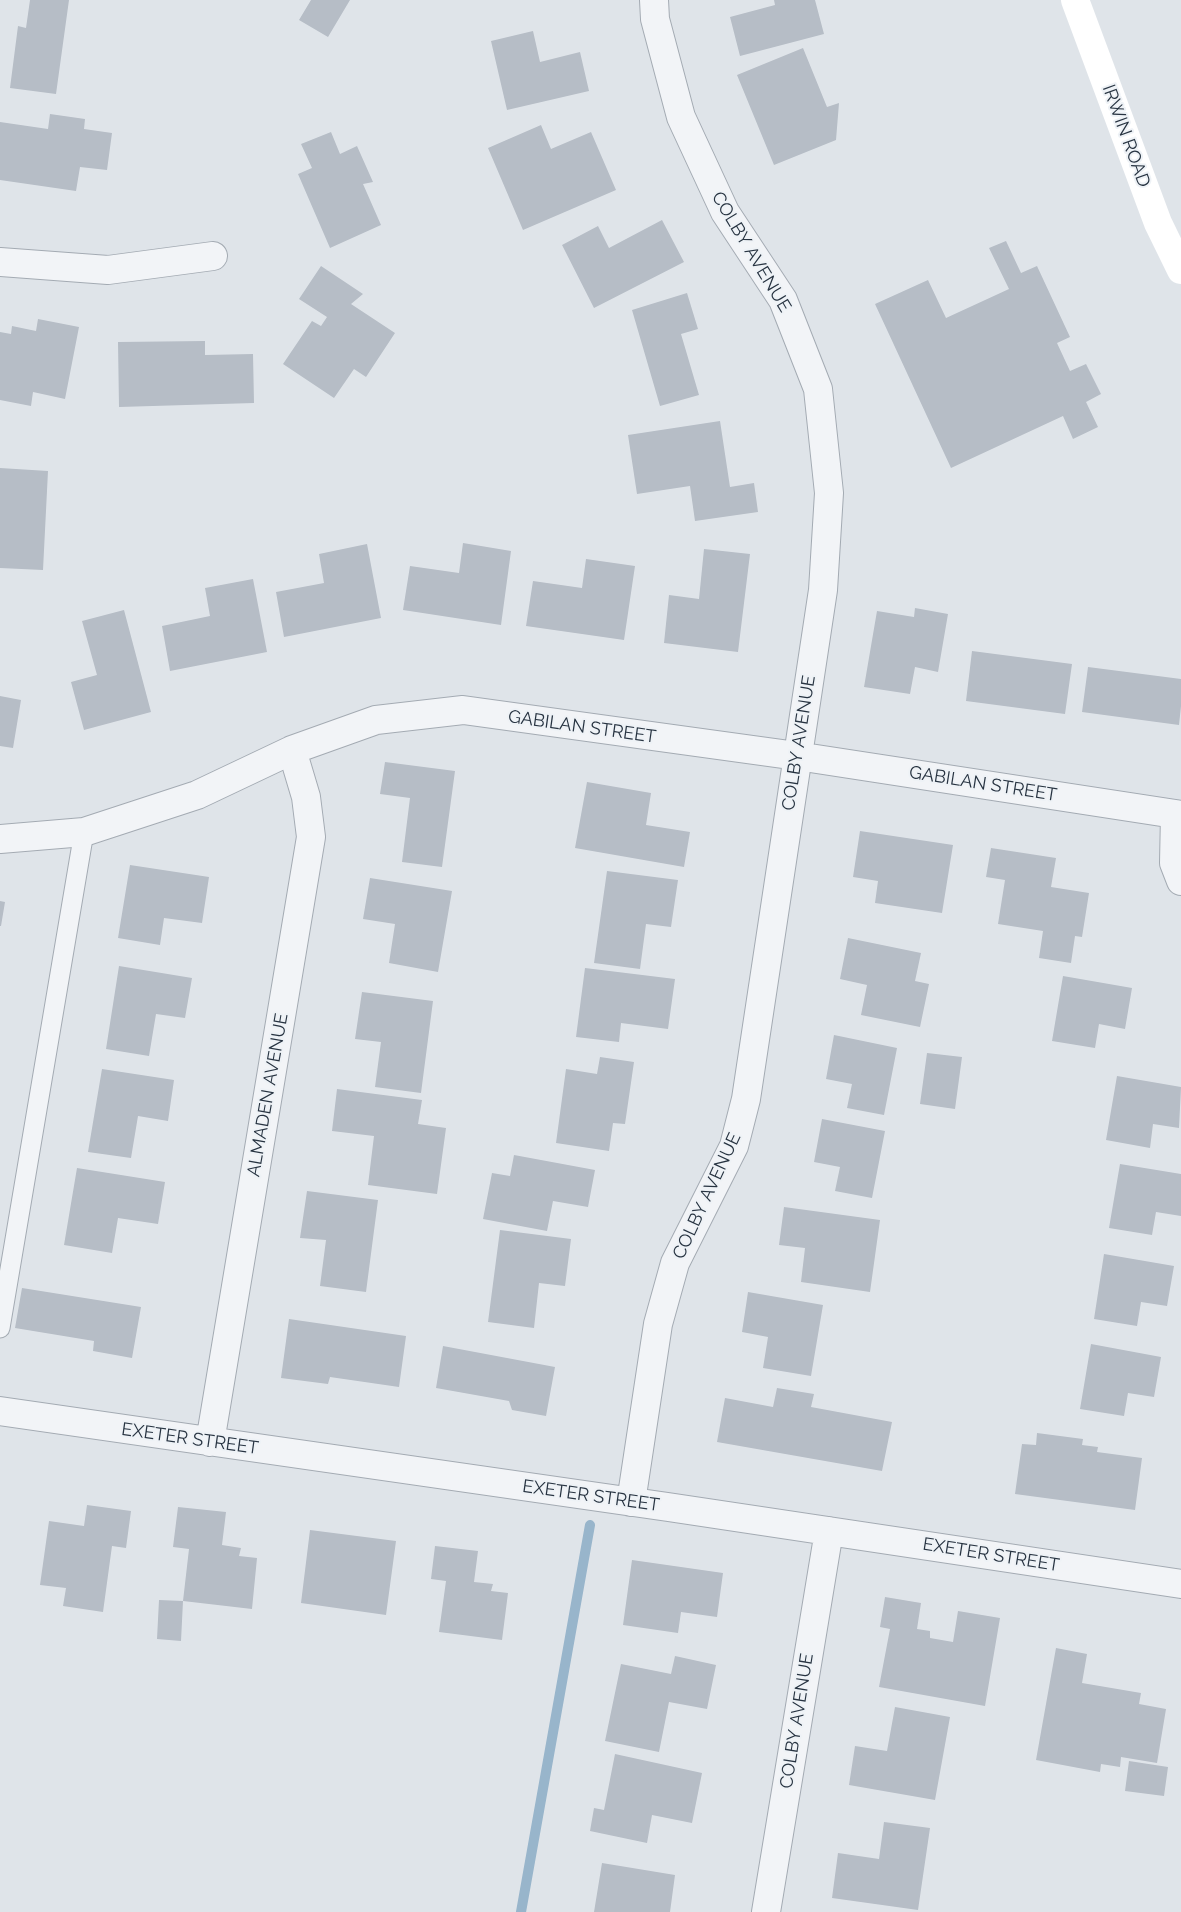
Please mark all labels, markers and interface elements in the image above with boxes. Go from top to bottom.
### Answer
street label: IRWIN ROAD [1097,82,1155,190]
street label: COLBY AVENUE [707,188,795,316]
street label: COLBY AVENUE [778,674,820,812]
street label: GABILAN STREET [507,706,657,748]
street label: GABILAN STREET [908,762,1058,806]
street label: ALMADEN AVENUE [243,1012,293,1178]
street label: COLBY AVENUE [668,1129,746,1263]
street label: EXETER STREET [120,1419,260,1459]
street label: EXETER STREET [521,1476,661,1516]
street label: EXETER STREET [921,1534,1061,1576]
street label: COLBY AVENUE [776,1652,818,1790]

